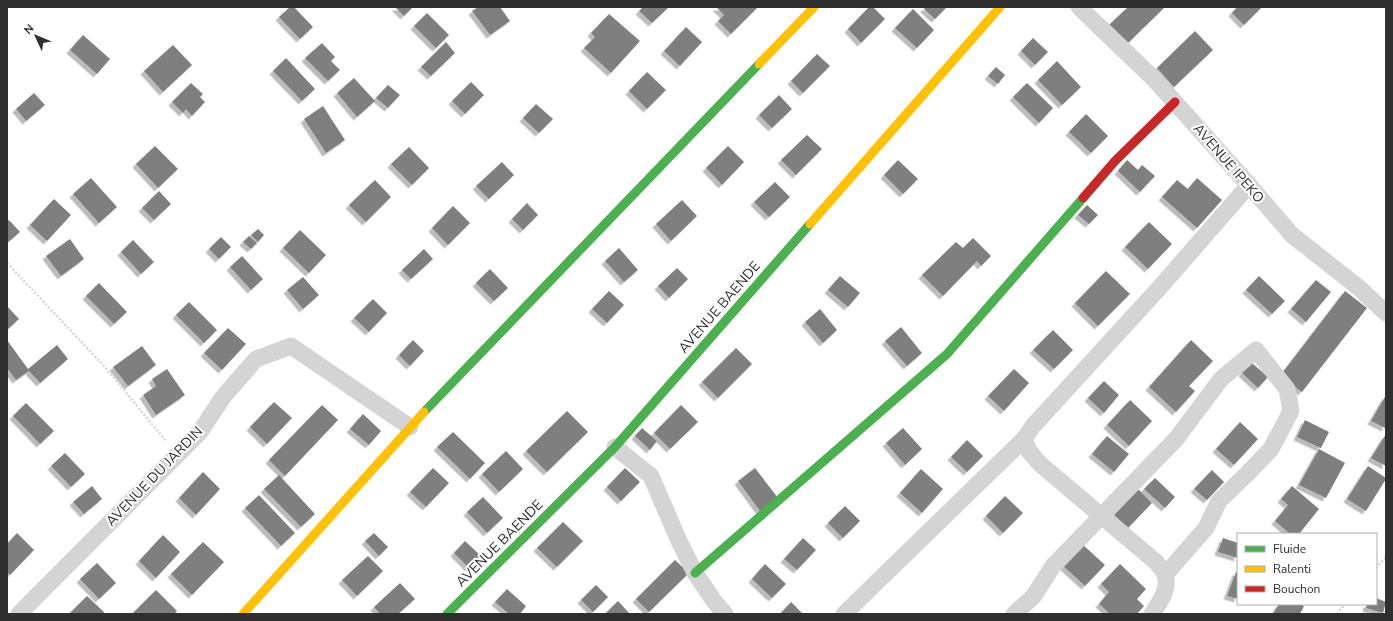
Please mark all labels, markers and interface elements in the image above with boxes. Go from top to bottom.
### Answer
north arrow [16,16,56,56]
text: N [21,21,37,38]
street label: AVENUE IPEKO [1189,120,1268,207]
street label: AVENUE BAENDE [674,257,765,357]
street label: AVENUE DU JARDIN [102,422,207,530]
street label: AVENUE BAENDE [452,496,547,591]
legend [1237,533,1377,605]
text: Fluide [1273,541,1306,557]
text: Ralenti [1273,561,1311,577]
text: Bouchon [1273,581,1320,597]

